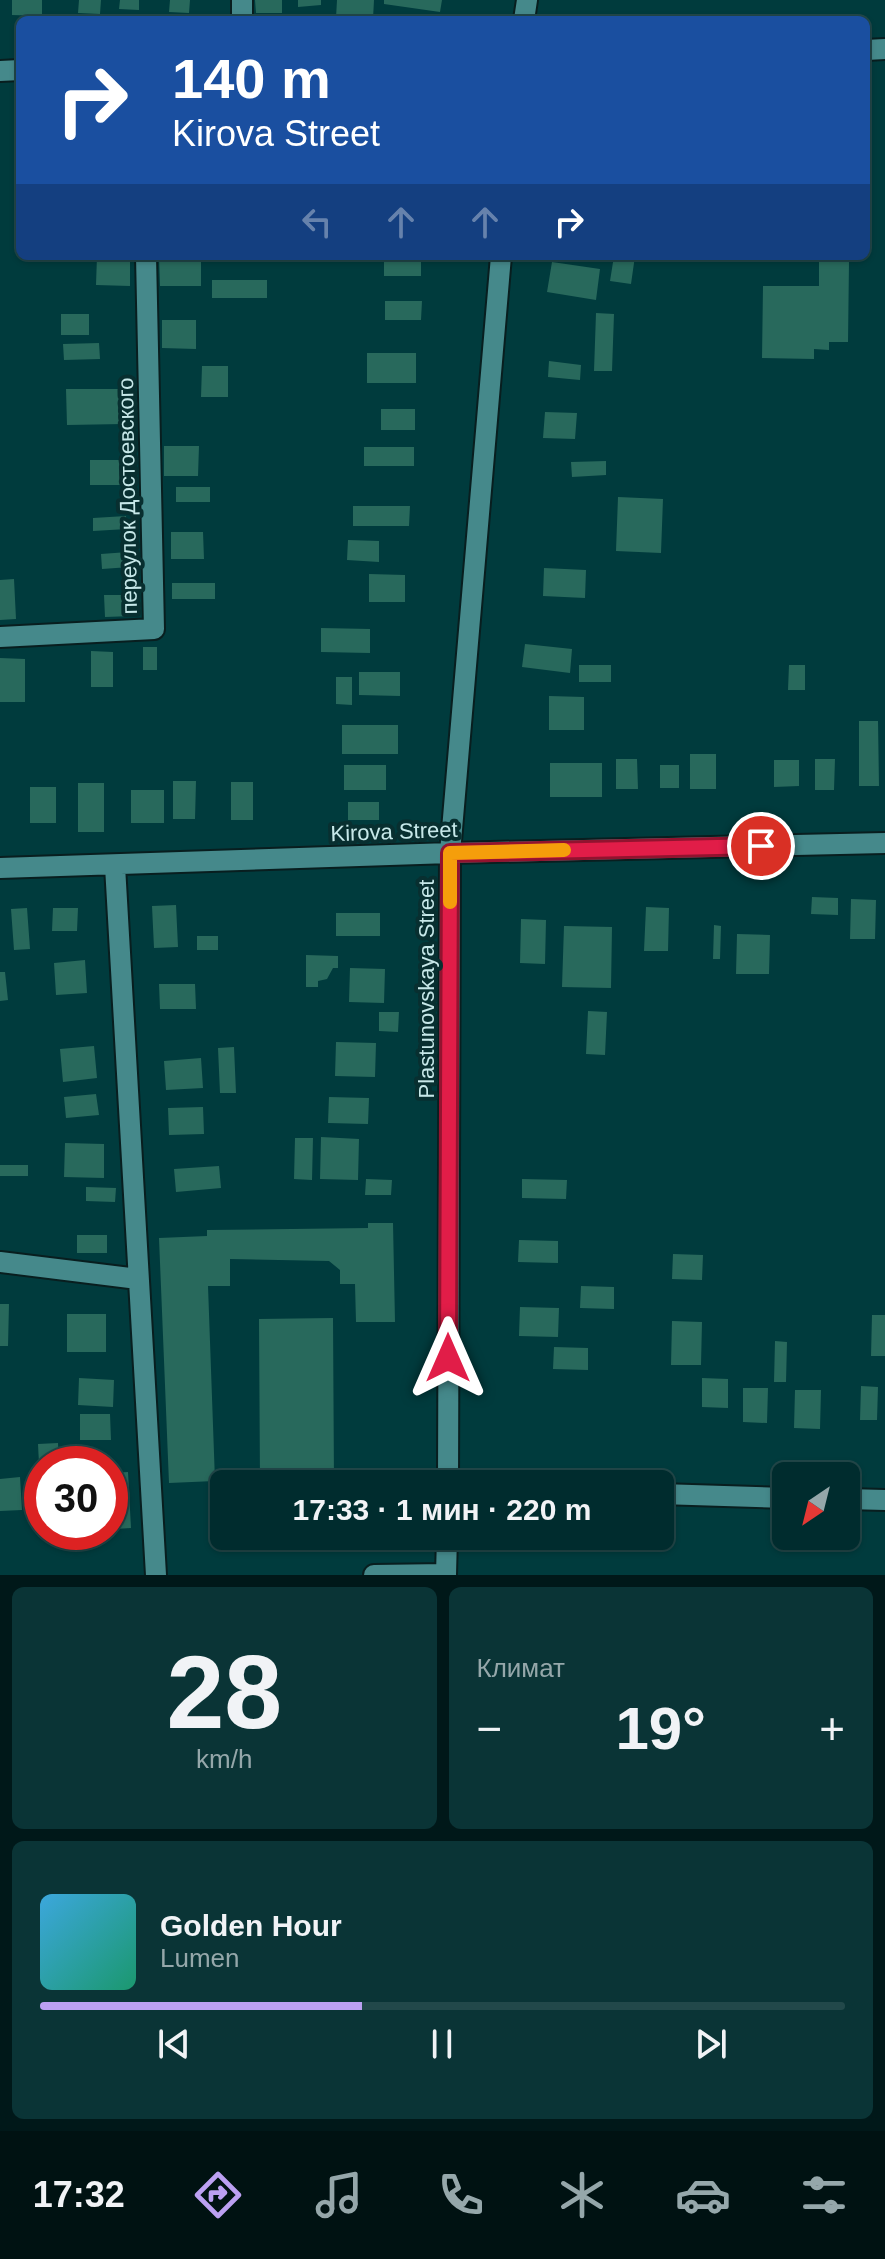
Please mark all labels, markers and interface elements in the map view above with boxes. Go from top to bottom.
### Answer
text: 140 m [172,47,331,110]
icon: right [40,48,144,152]
text: Kirova Street [172,113,380,154]
icon: left [295,200,339,244]
icon: ahead [379,200,423,244]
icon: ahead [463,200,507,244]
icon: right [547,200,591,244]
street label: переулок Достоевского [113,377,142,615]
pin [727,812,795,880]
street label: Kirova Street [330,817,458,846]
icon: arrive [739,824,783,868]
street label: Plastunovskaya Street [414,880,439,1098]
position arrow [406,1316,490,1400]
speed limit sign: 30 [24,1446,128,1550]
north arrow [772,1462,860,1550]
map controls [772,1462,860,1550]
text: 17:33 · 1 мин · 220 m [293,1493,591,1526]
text: 28 [166,1634,282,1750]
text: Климат [477,1653,565,1683]
text: 19° [615,1695,706,1762]
text: − [477,1704,502,1753]
text: + [819,1704,845,1753]
text: km/h [196,1744,252,1774]
text: Golden Hour [160,1909,342,1942]
text: Lumen [160,1943,240,1973]
icon: previous [152,2022,196,2066]
icon: pause [420,2022,464,2066]
icon: next [689,2022,733,2066]
icon: directions [190,2167,246,2223]
icon: music [311,2167,367,2223]
icon: phone [433,2167,489,2223]
icon: climate [554,2167,610,2223]
icon: car [675,2167,731,2223]
icon: filters [796,2167,852,2223]
text: 17:32 [33,2174,125,2215]

